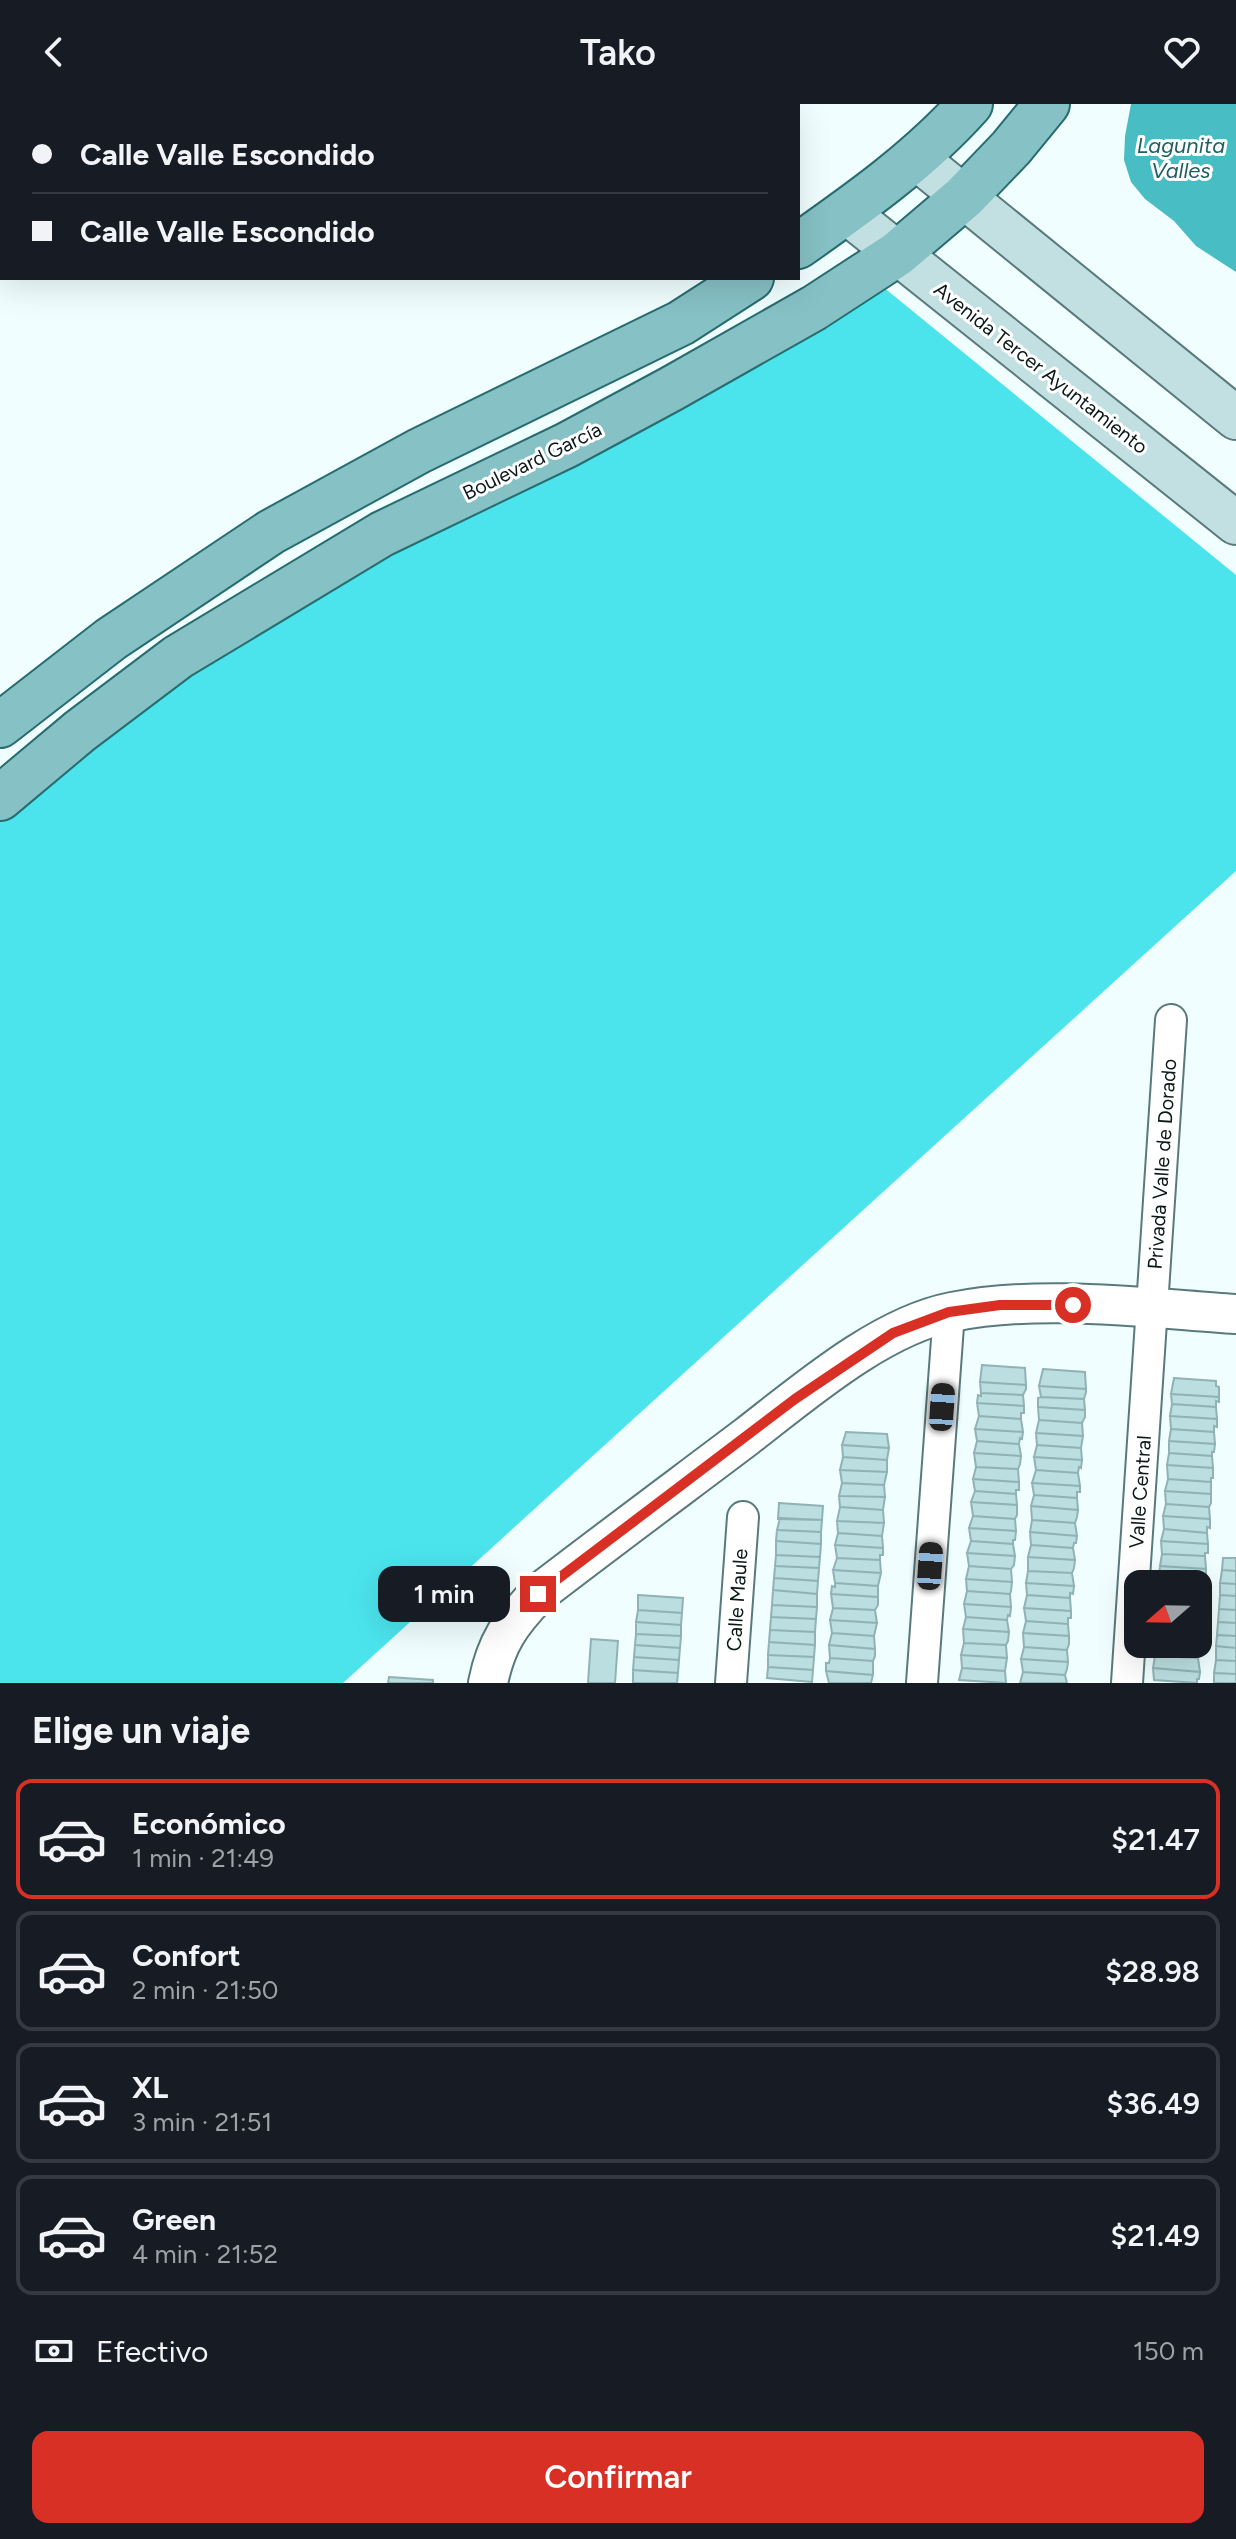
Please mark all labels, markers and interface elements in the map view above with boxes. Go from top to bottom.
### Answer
icon: back [32,30,76,74]
icon: heart [1160,30,1204,74]
text: Tako [580,31,656,74]
water label: Lagunita Valles [1137,132,1225,184]
text: Calle Valle Escondido [80,136,375,173]
text: Calle Valle Escondido [80,213,375,250]
street label: Avenida Tercer Ayuntamiento [929,277,1153,459]
street label: Boulevard García [459,417,605,505]
street label: Privada Valle de Dorado [1143,1058,1181,1270]
route start [1055,1287,1091,1323]
car [928,1382,956,1432]
street label: Valle Central [1124,1435,1156,1549]
car [916,1541,944,1591]
street label: Calle Maule [721,1548,753,1652]
callout: 1 min [378,1566,510,1622]
north arrow [1124,1570,1212,1658]
map controls [1124,1570,1212,1658]
route end [520,1576,556,1612]
text: 1 min [414,1578,474,1610]
text: Elige un viaje [32,1709,250,1752]
icon: car [36,1803,108,1875]
text: Económico [132,1805,286,1842]
text: $21.47 [1111,1821,1200,1858]
text: 1 min · 21:49 [132,1842,274,1874]
icon: car [36,1935,108,2007]
text: Confort [132,1937,241,1974]
text: $28.98 [1105,1953,1200,1990]
text: 2 min · 21:50 [132,1974,279,2006]
icon: car [36,2067,108,2139]
text: XL [132,2069,168,2106]
text: $36.49 [1106,2085,1200,2122]
text: 3 min · 21:51 [132,2106,272,2138]
icon: car [36,2199,108,2271]
text: Green [132,2201,216,2238]
text: $21.49 [1111,2217,1200,2254]
text: 4 min · 21:52 [132,2238,278,2270]
icon: cash [32,2329,76,2373]
text: Efectivo [96,2333,208,2370]
text: 150 m [1133,2335,1204,2367]
button: Confirmar [32,2431,1204,2523]

